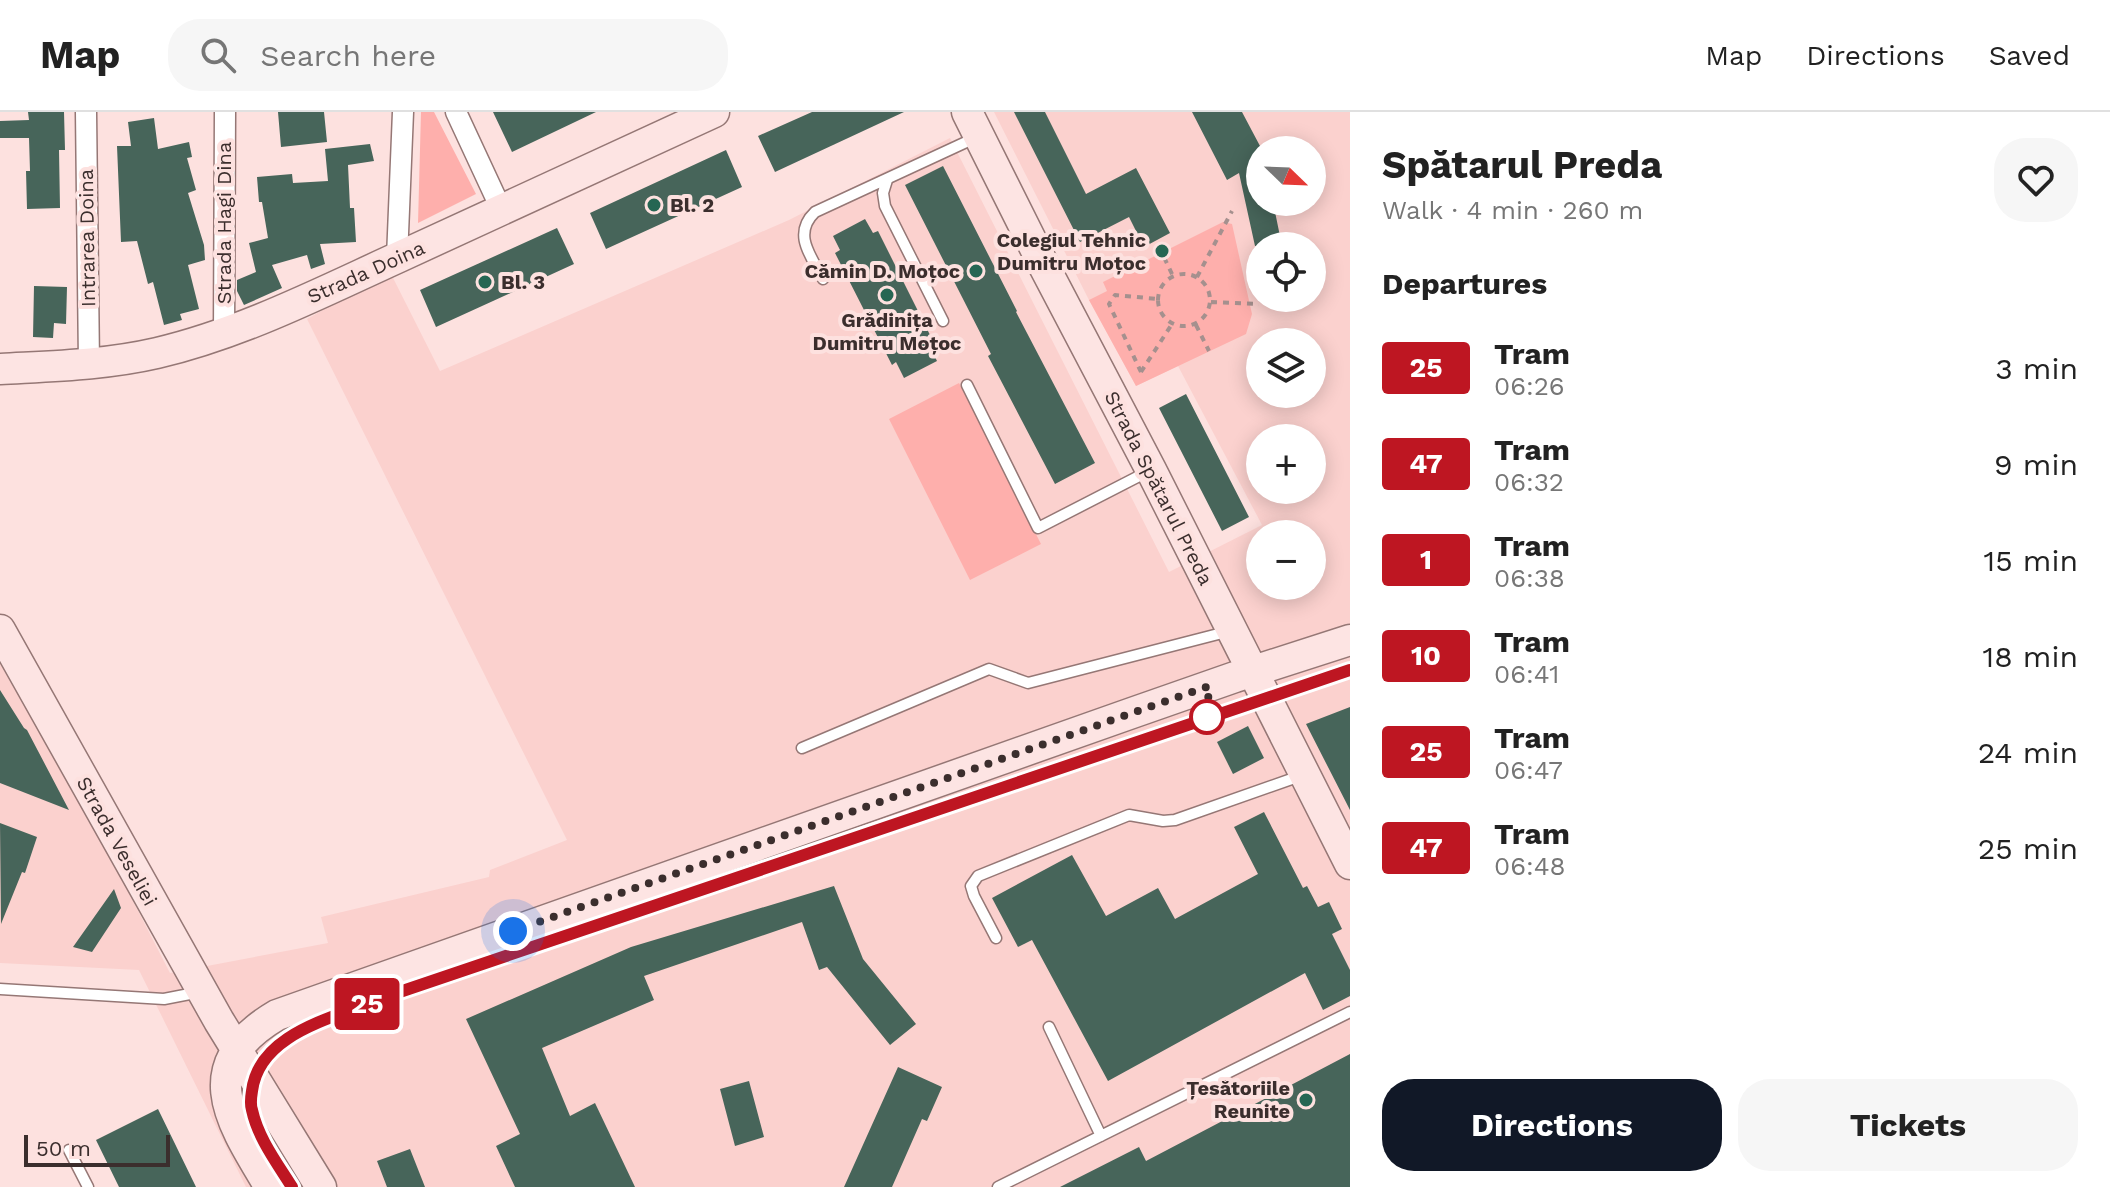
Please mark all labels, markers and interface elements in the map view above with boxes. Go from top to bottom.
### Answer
search box [168,19,728,91]
text: Map [40,33,120,77]
icon: search [196,33,240,77]
text: Search here [260,38,436,73]
text: Map [1705,39,1762,72]
text: Directions [1806,39,1945,72]
text: Saved [1989,39,2070,72]
north arrow [1246,136,1326,216]
map controls [1246,136,1326,600]
button: heart [1994,138,2078,222]
street label: Strada Hagi Dina [212,142,236,304]
text: Spătarul Preda [1382,143,1662,187]
street label: Intrarea Doina [74,169,100,307]
place label: Bl. 2 [670,193,714,217]
text: Walk · 4 min · 260 m [1382,195,1643,225]
marker: Bl. 2 [645,196,663,214]
place label: Colegiul Tehnic Dumitru Moțoc [996,228,1146,275]
button: locate [1246,232,1326,312]
street label: Strada Doina [304,235,428,309]
marker: Colegiul Tehnic Dumitru Moțoc [1153,242,1171,260]
place label: Cămin D. Moțoc [805,259,960,283]
marker: Cămin D. Moțoc [967,262,985,280]
text: Departures [1382,266,1547,301]
place label: Bl. 3 [501,270,545,294]
marker: Bl. 3 [476,273,494,291]
marker: Grădinița Dumitru Moțoc [878,286,896,304]
place label: Grădinița Dumitru Moțoc [813,308,961,355]
button: layers [1246,328,1326,408]
text: Tram [1494,336,1570,371]
text: 25 [1409,351,1443,384]
text: 3 min [1995,351,2078,386]
text: 06:26 [1494,371,1565,401]
street label: Strada Spătarul Preda [1100,387,1218,589]
button: + [1246,424,1326,504]
text: Tram [1494,432,1570,467]
text: 47 [1409,447,1443,480]
text: 9 min [1994,447,2078,482]
text: 06:32 [1494,467,1564,497]
button: − [1246,520,1326,600]
text: Tram [1494,528,1570,563]
text: 1 [1420,543,1432,576]
text: 15 min [1983,543,2078,578]
text: 06:38 [1494,563,1565,593]
text: Tram [1494,624,1570,659]
text: 10 [1411,639,1441,672]
text: 18 min [1982,639,2078,674]
text: 06:41 [1494,659,1559,689]
unlabelled marker [1190,700,1224,734]
text: Tram [1494,720,1570,755]
text: 25 [1409,735,1443,768]
text: 24 min [1978,735,2078,770]
text: 06:47 [1494,755,1563,785]
street label: Strada Veseliei [72,772,162,910]
text: Tram [1494,816,1570,851]
text: 47 [1409,831,1443,864]
text: 25 min [1978,831,2078,866]
text: 06:48 [1494,851,1566,881]
your location [493,911,533,951]
line badge: 25 [331,978,403,1030]
text: 25 [350,987,384,1020]
place label: Țesătoriile Reunite [1186,1076,1290,1123]
button: Directions [1382,1079,1722,1171]
button: Tickets [1738,1079,2078,1171]
marker: Țesătoriile Reunite [1297,1091,1315,1109]
scale bar [24,1131,170,1167]
text: 50 m [36,1136,91,1161]

